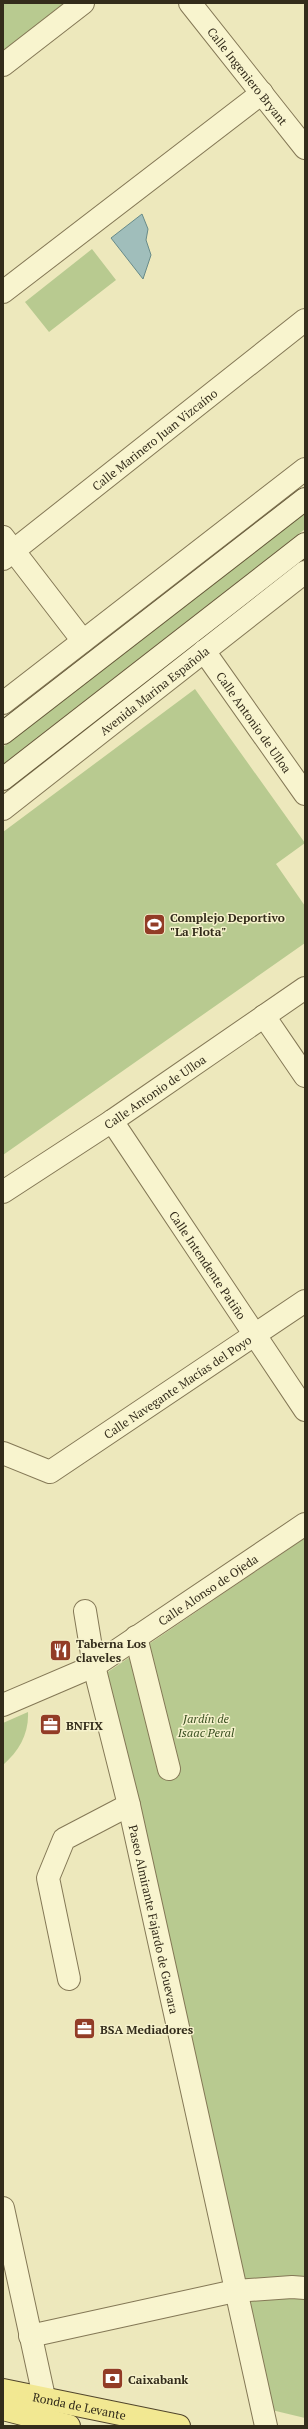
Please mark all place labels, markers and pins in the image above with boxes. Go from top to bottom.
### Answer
place label: Complejo Deportivo "La Flota" [170,910,285,939]
sports icon: Complejo Deportivo "La Flota" [141,911,167,937]
place label: Taberna Los claveles [76,1636,147,1665]
restaurant icon: Taberna Los claveles [47,1637,73,1663]
office icon: BNFIX [37,1712,63,1738]
place label: BNFIX [66,1718,103,1733]
office icon: BSA Mediadores [72,2016,98,2042]
place label: BSA Mediadores [100,2022,194,2037]
bank icon: Caixabank [100,2366,126,2392]
place label: Caixabank [128,2372,188,2387]

